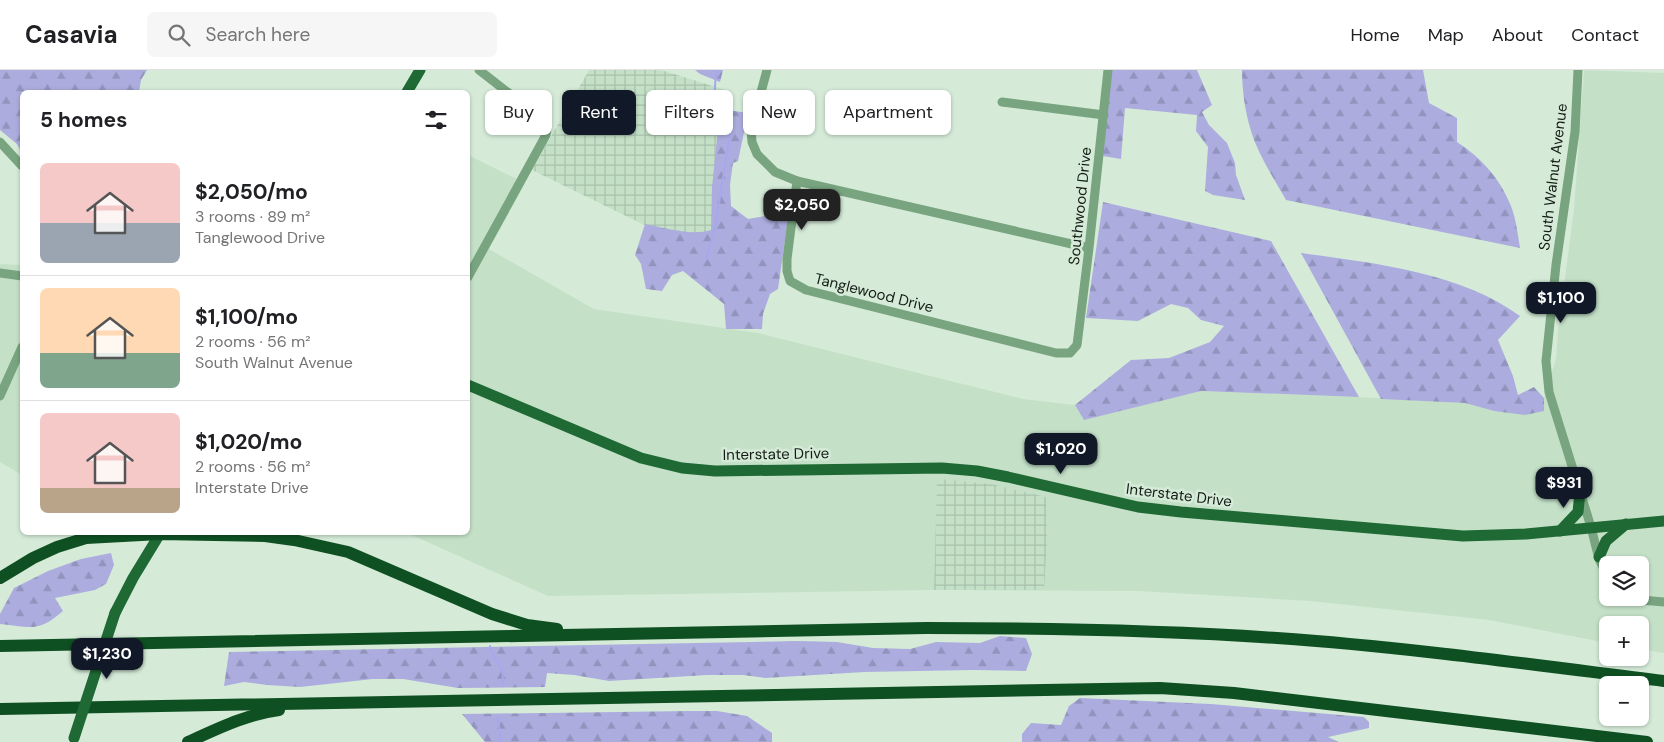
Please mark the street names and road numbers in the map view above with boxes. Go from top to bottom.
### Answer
street label: South Walnut Avenue [1534,102,1572,252]
street label: Southwood Drive [1064,146,1096,266]
street label: Tanglewood Drive [812,269,936,317]
street label: Interstate Drive [723,443,829,465]
street label: Interstate Drive [1125,479,1233,511]

